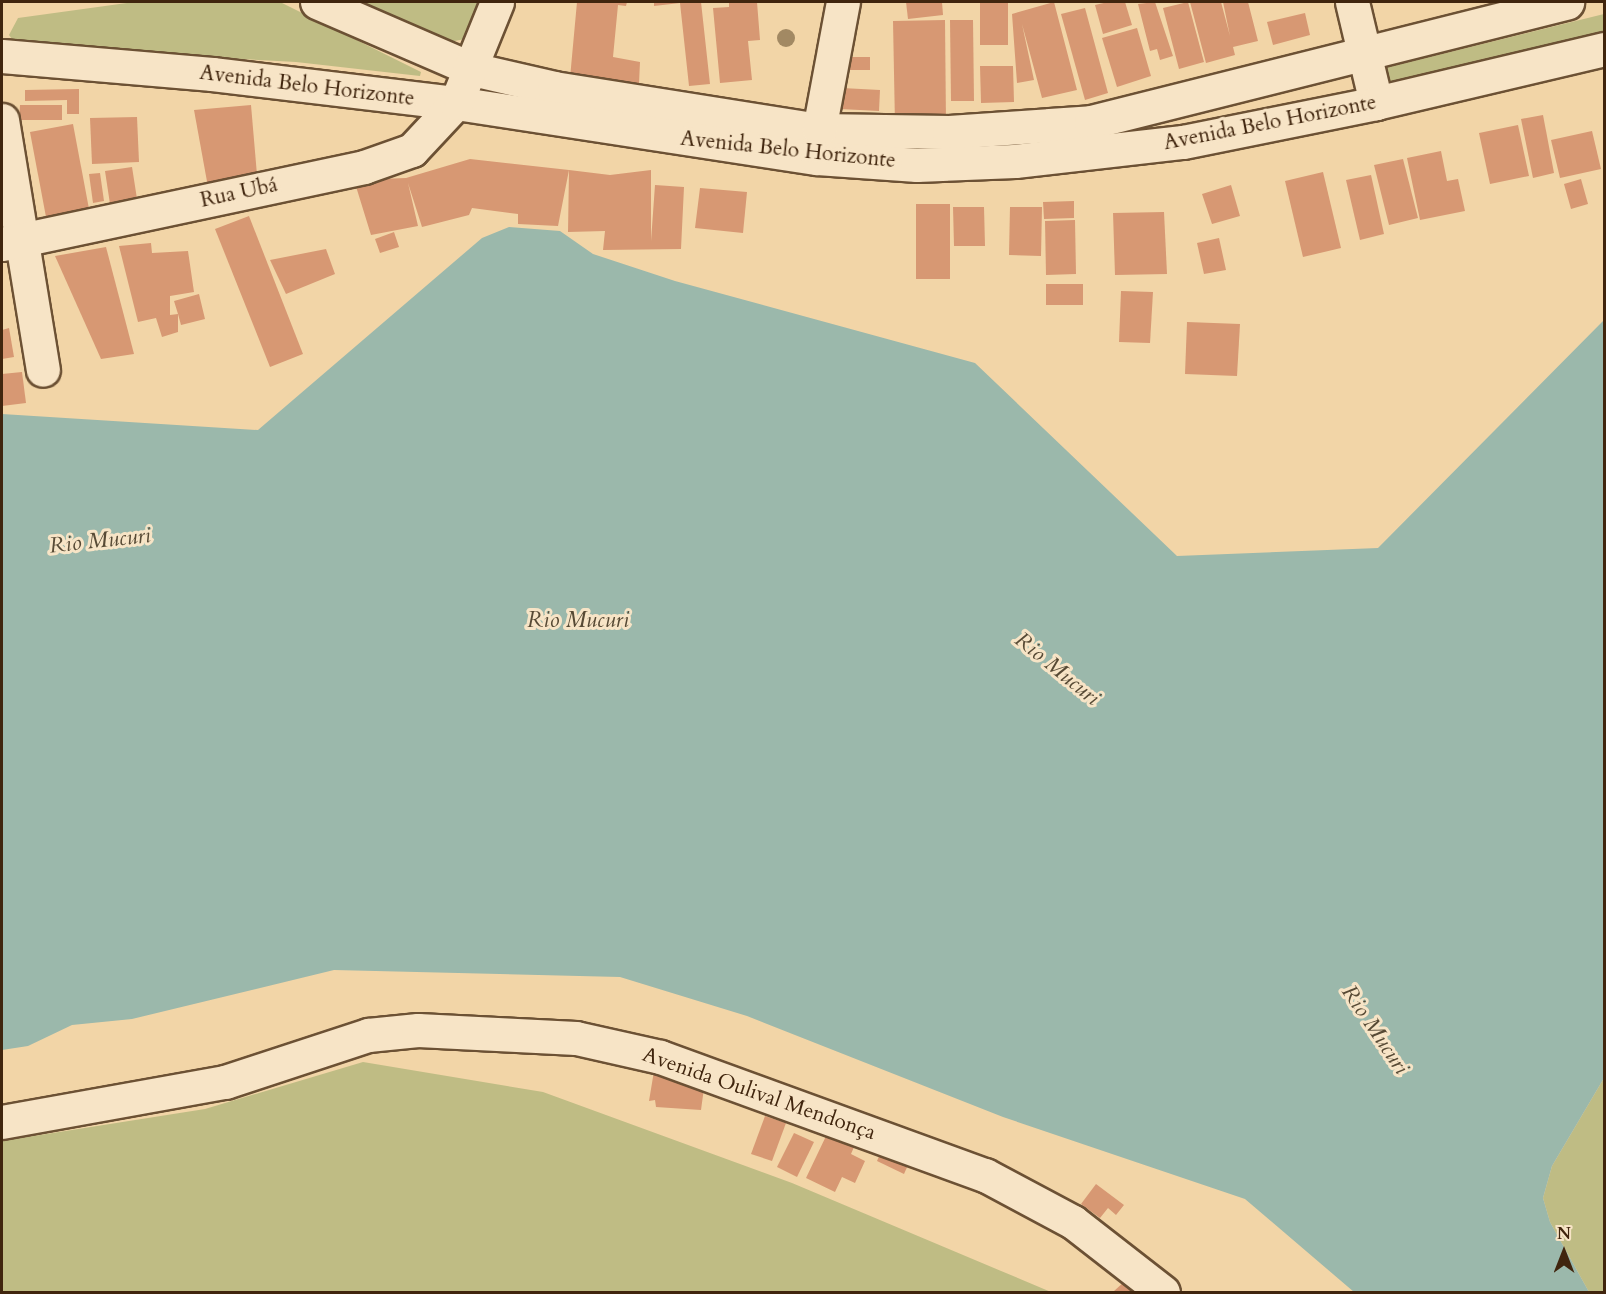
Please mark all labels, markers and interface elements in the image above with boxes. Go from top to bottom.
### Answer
street label: Avenida Belo Horizonte [198,60,416,112]
street label: Avenida Belo Horizonte [1161,90,1379,156]
street label: Avenida Belo Horizonte [679,126,897,174]
street label: Rua Ubá [198,173,280,213]
water label: Rio Mucuri [48,523,152,559]
water label: Rio Mucuri [527,608,629,634]
water label: Rio Mucuri [1009,627,1105,711]
water label: Rio Mucuri [1336,980,1414,1080]
street label: Avenida Oulival Mendonça [639,1042,879,1146]
north arrow [1534,1222,1594,1282]
text: N [1557,1223,1571,1245]

